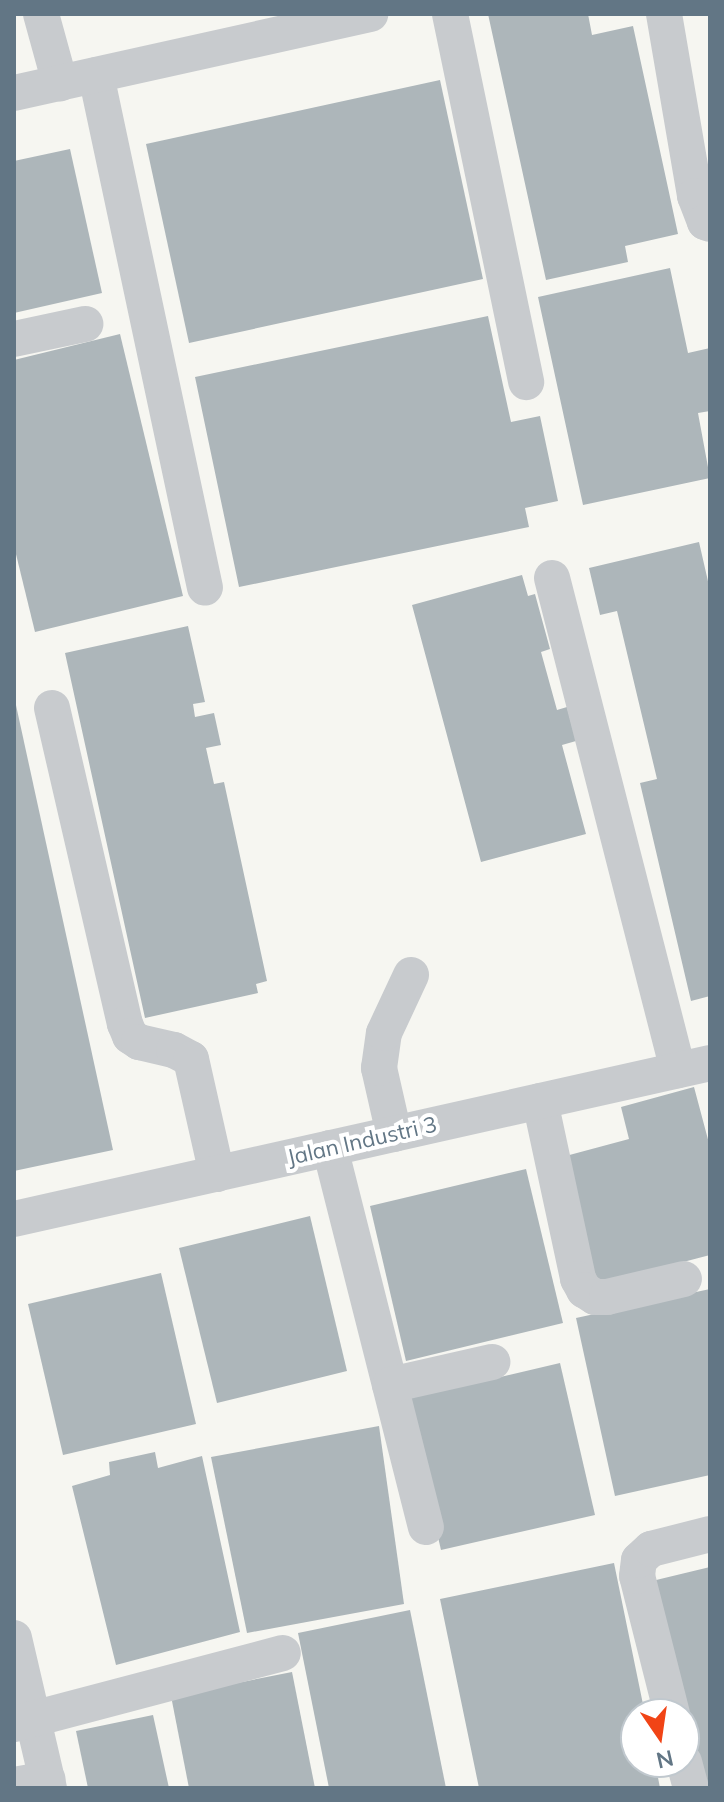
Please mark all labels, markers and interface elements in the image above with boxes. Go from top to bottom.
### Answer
street label: Jalan Industri 3 [285,1111,439,1171]
north arrow [620,1698,700,1778]
text: N [654,1744,676,1775]

